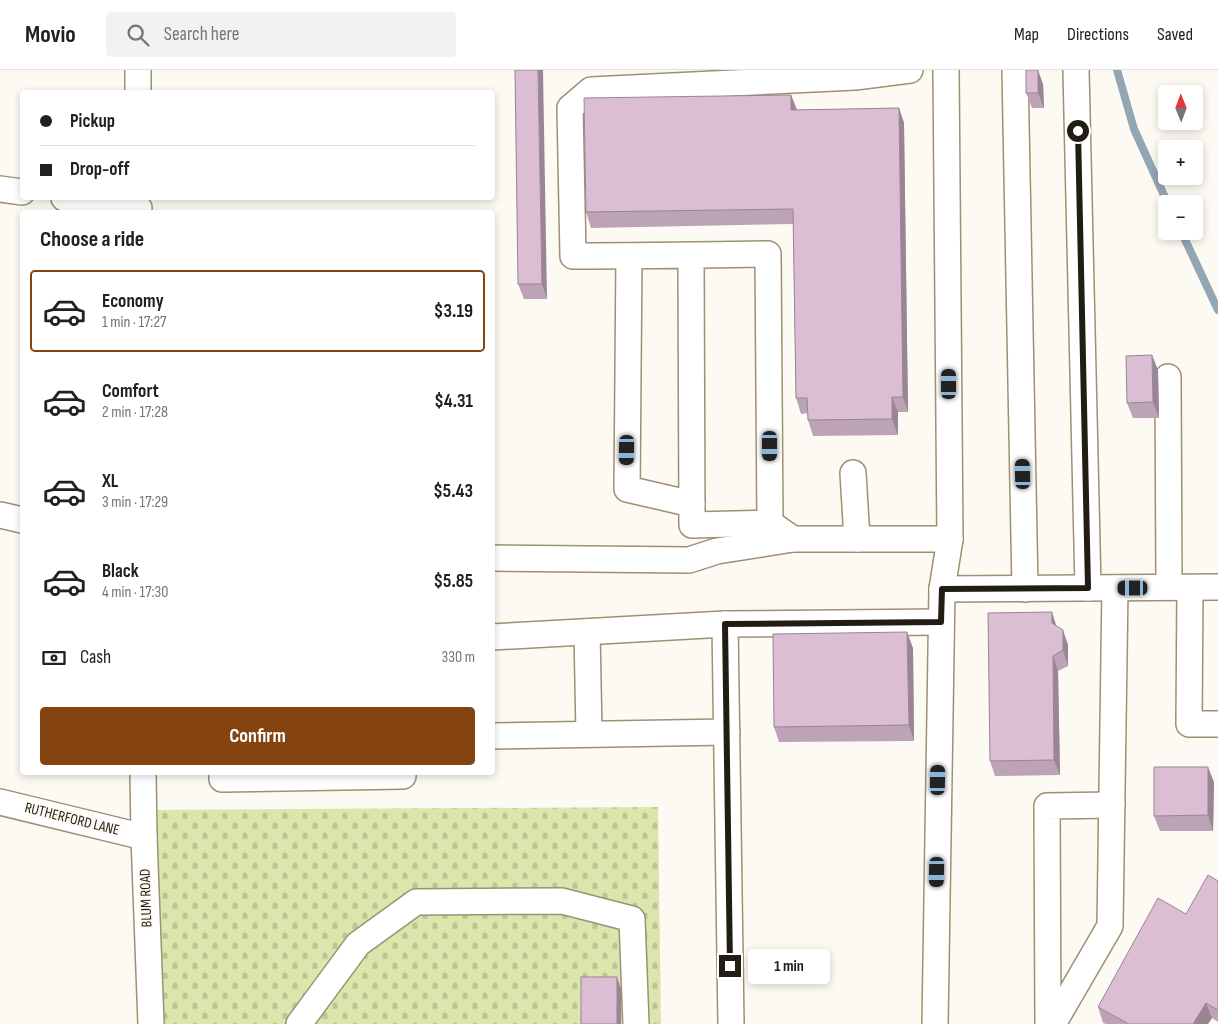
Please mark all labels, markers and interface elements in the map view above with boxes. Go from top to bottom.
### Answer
search box [106,12,456,57]
text: Movio [25,20,76,49]
icon: search [124,21,152,49]
text: Search here [164,23,239,46]
text: Map [1014,24,1039,45]
text: Directions [1067,24,1129,45]
text: Saved [1157,24,1193,45]
north arrow [1158,85,1202,130]
map controls [1158,85,1203,240]
text: Pickup [70,110,115,133]
route start [1067,120,1089,142]
button: + [1158,140,1203,185]
text: Drop-off [70,158,130,181]
button: − [1158,195,1203,240]
text: Choose a ride [40,226,144,253]
icon: car [42,289,87,334]
text: Economy [102,290,164,313]
text: $3.19 [434,300,473,323]
text: 1 min · 17:27 [102,313,166,332]
car [941,369,956,399]
icon: car [42,379,87,424]
text: Comfort [102,380,159,403]
text: $4.31 [434,390,473,413]
text: 2 min · 17:28 [102,403,168,422]
car [762,431,777,461]
car [619,435,634,465]
car [1015,459,1030,489]
icon: car [42,469,87,514]
text: XL [102,470,118,493]
text: $5.43 [433,480,473,503]
text: 3 min · 17:29 [102,493,168,512]
icon: car [42,559,87,604]
text: Black [102,560,139,583]
text: $5.85 [433,570,473,593]
car [1118,581,1148,596]
text: 4 min · 17:30 [102,583,168,602]
icon: cash [40,644,68,672]
text: Cash [80,646,111,669]
text: 330 m [442,648,475,667]
button: Confirm [40,707,475,765]
car [930,765,945,795]
street label: RUTHERFORD LANE [23,798,121,840]
car [929,857,944,887]
street label: BLUM ROAD [135,868,157,928]
callout: 1 min [748,948,830,984]
route end [719,955,741,977]
text: 1 min [774,957,804,976]

